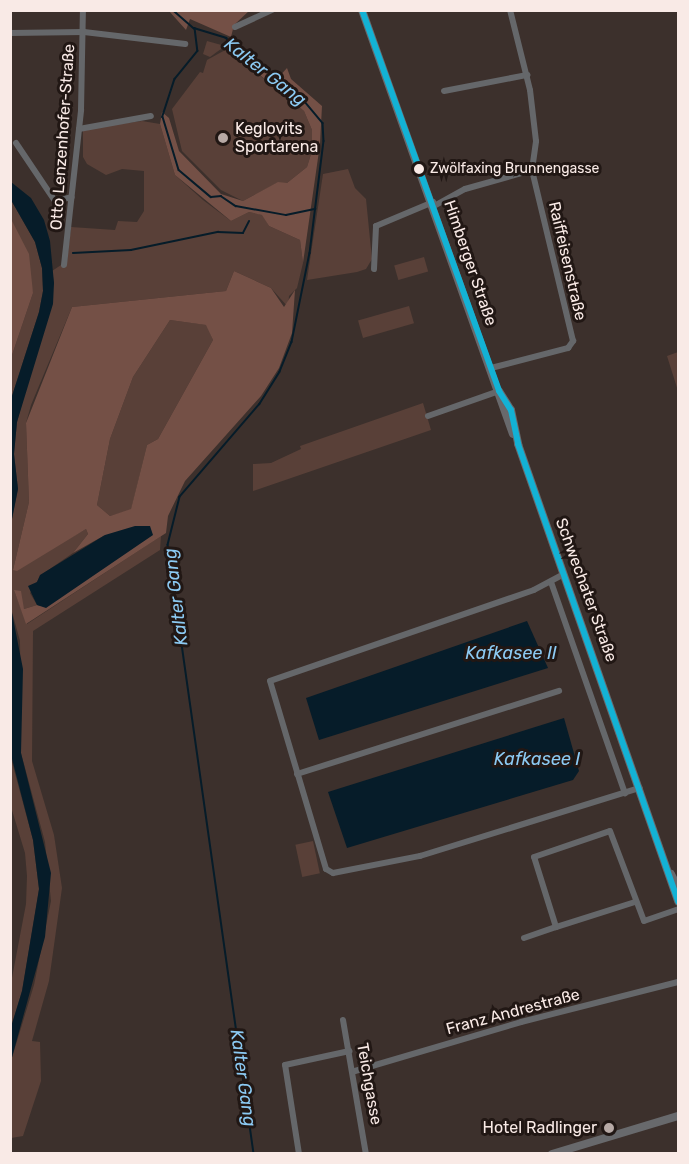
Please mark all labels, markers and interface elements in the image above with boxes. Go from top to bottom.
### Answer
water label: Kalter Gang [220,33,310,111]
street label: Otto Lenzenhofer-Straße [47,43,79,231]
place label: Keglovits Sportarena [235,119,318,157]
marker: Keglovits Sportarena [216,131,230,145]
place label: Zwölfaxing Brunnengasse [430,161,599,177]
marker: Zwölfaxing Brunnengasse [413,163,425,175]
street label: Himberger Straße [439,198,501,328]
street label: Raiffeisenstraße [544,200,590,322]
street label: Schwechater Straße [551,515,621,665]
water label: Kalter Gang [159,547,193,647]
water label: Kafkasee II [465,642,557,664]
water label: Kafkasee I [494,748,580,770]
street label: Franz Andrestraße [444,985,582,1039]
water label: Kalter Gang [225,1028,261,1128]
street label: Teichgasse [352,1042,386,1126]
place label: Hotel Radlinger [483,1118,597,1138]
marker: Hotel Radlinger [602,1121,616,1135]

